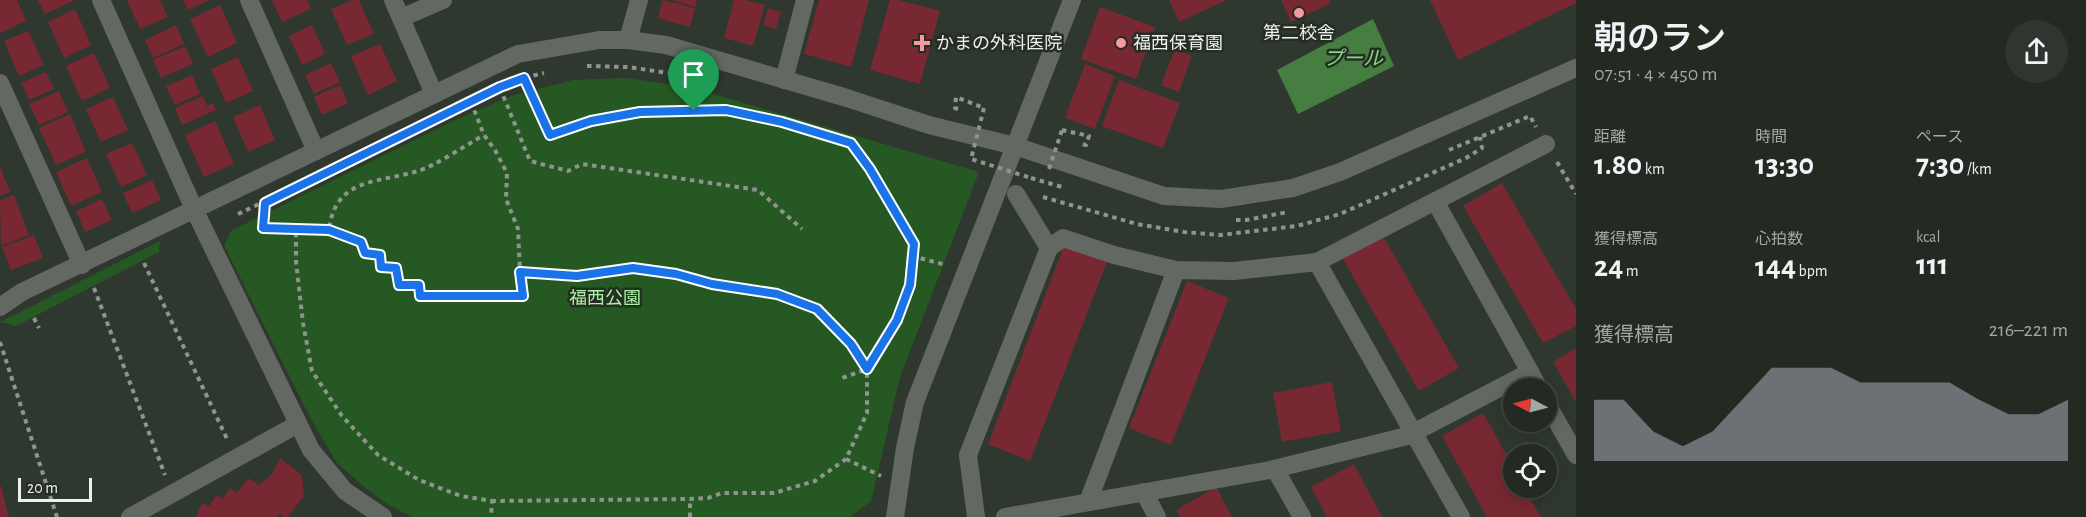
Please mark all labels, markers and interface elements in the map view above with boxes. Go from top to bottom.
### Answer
marker: 第二校舎 [1292,6,1306,20]
button: share [2005,20,2068,83]
place label: 第二校舎 [1263,23,1335,43]
text: 朝のラン [1594,23,1726,56]
place label: かまの外科医院 [936,33,1062,53]
marker: かまの外科医院 [913,34,931,52]
place label: 福西保育園 [1133,34,1223,53]
marker: 福西保育園 [1114,36,1128,50]
water label: プール [1323,48,1384,69]
pin [668,49,719,111]
icon: arrive [677,58,710,91]
text: 07:51 · 4 × 450 m [1594,64,1718,84]
text: 距離 [1594,129,1626,145]
text: 時間 [1755,129,1787,145]
text: ペース [1916,129,1963,145]
text: 1.80 [1594,150,1642,180]
text: 13:30 [1755,150,1814,180]
text: 7:30 [1916,150,1964,180]
text: km [1642,161,1665,177]
text: /km [1964,161,1992,177]
text: kcal [1916,229,1940,245]
text: 獲得標高 [1594,231,1658,247]
text: 心拍数 [1755,231,1803,247]
text: 111 [1916,250,1948,280]
text: 24 [1594,252,1623,282]
text: 144 [1755,252,1796,282]
text: m [1623,263,1639,279]
text: bpm [1796,263,1828,279]
park label: 福西公園 [569,289,641,308]
text: 216–221 m [1989,320,2068,340]
text: 獲得標高 [1594,325,1674,345]
north arrow [1503,378,1557,432]
map controls [1503,378,1557,498]
button: locate [1503,444,1557,498]
scale bar [18,475,92,502]
text: 20 m [27,480,58,496]

